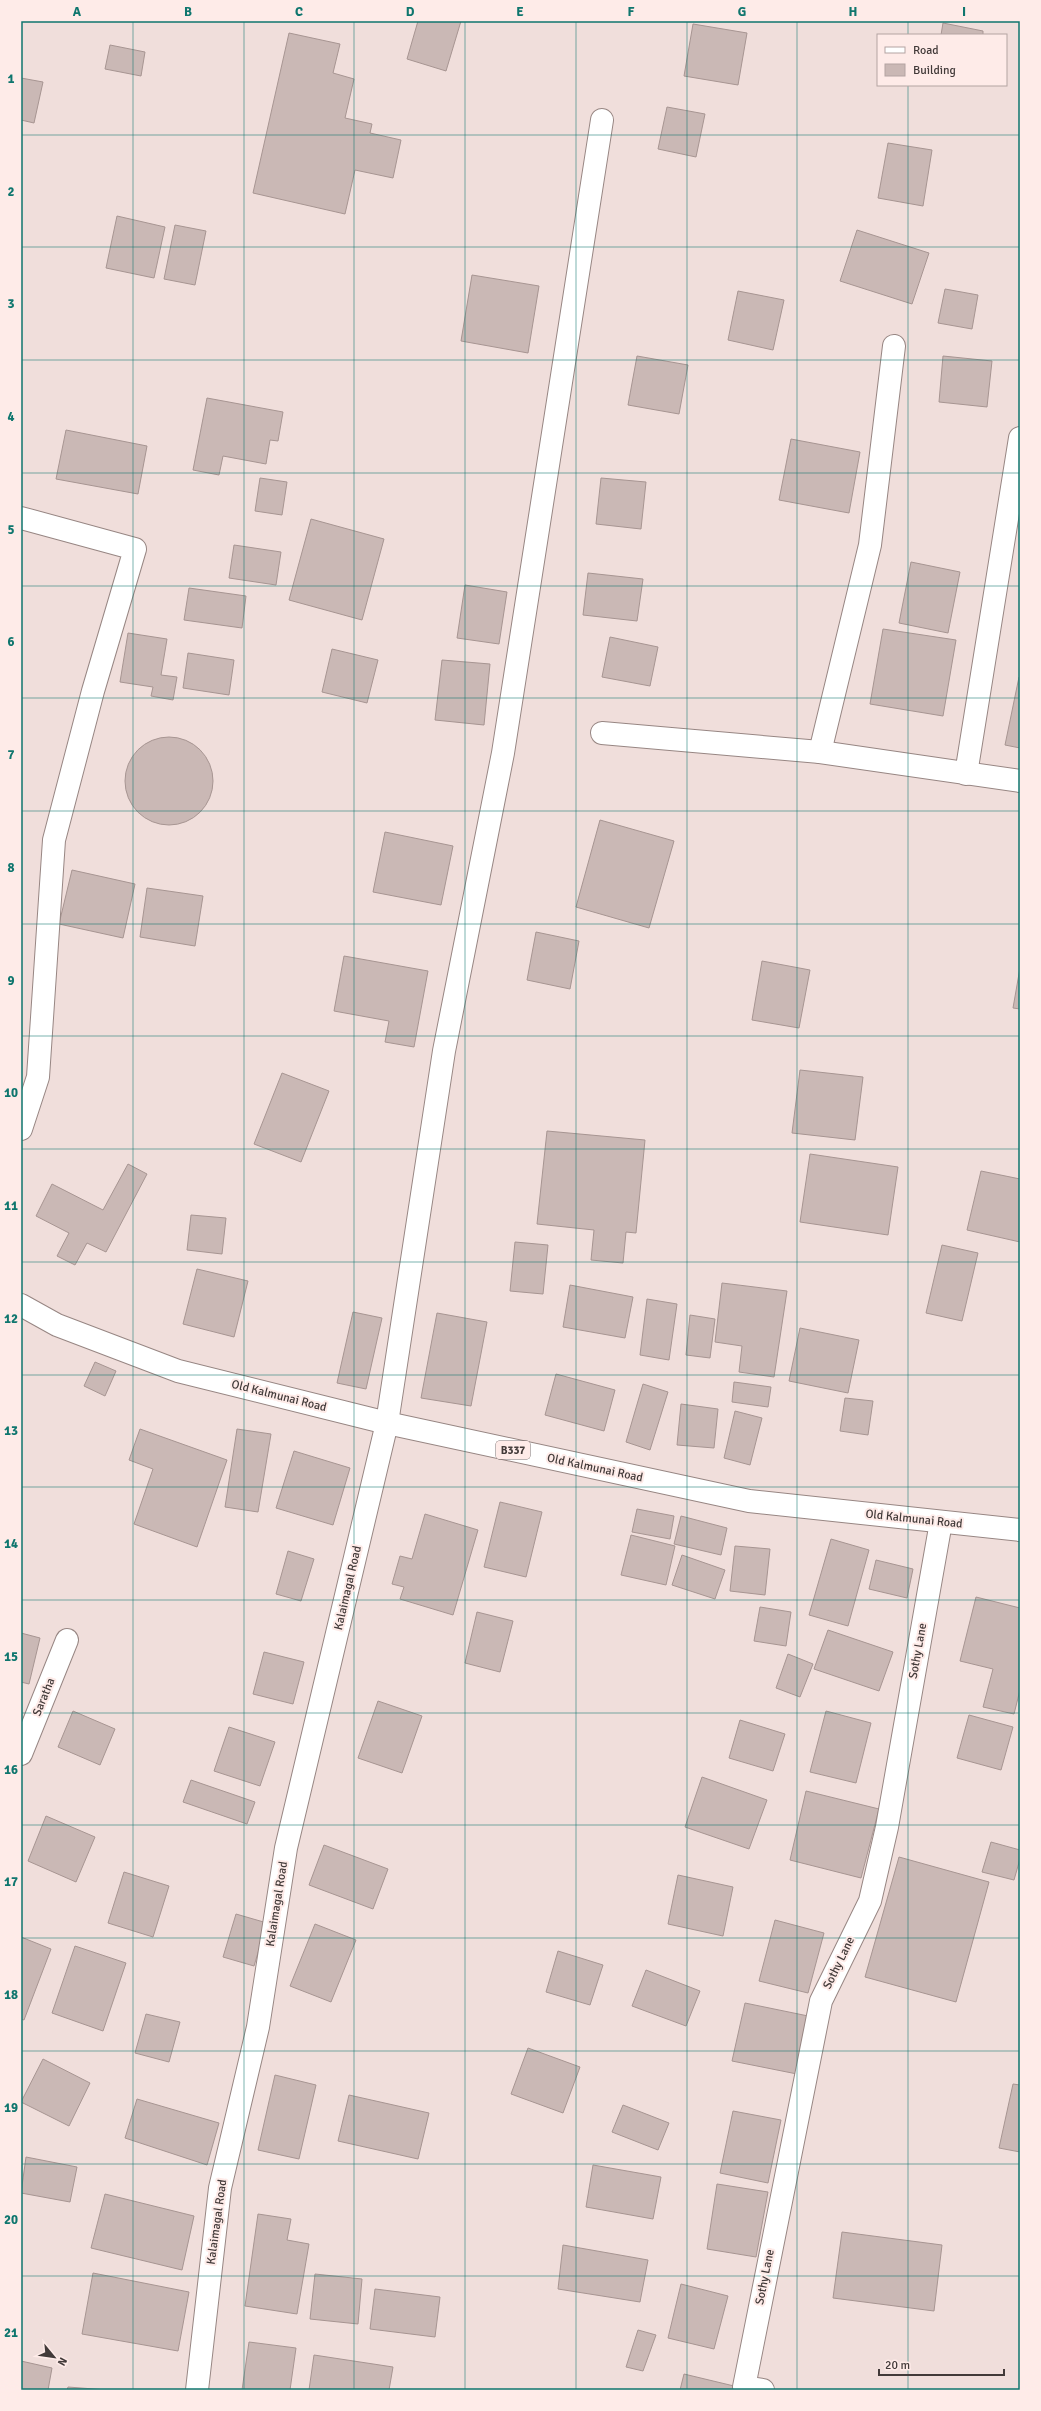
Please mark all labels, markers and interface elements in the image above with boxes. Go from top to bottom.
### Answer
text: A [73,4,82,20]
text: B [184,4,192,20]
text: C [295,4,303,20]
text: D [406,4,415,20]
text: E [516,4,524,20]
text: F [628,4,635,20]
text: G [738,4,746,20]
text: H [849,4,857,20]
text: I [962,4,966,20]
legend [877,34,1007,86]
text: Road [913,43,939,58]
text: Building [913,63,956,78]
text: 1 [7,71,15,87]
text: 2 [7,184,15,200]
text: 3 [7,296,15,312]
text: 4 [7,409,15,425]
text: 5 [7,522,15,538]
text: 6 [7,634,15,650]
text: 7 [7,747,15,763]
text: 8 [7,860,15,876]
text: 9 [7,973,15,989]
text: 10 [4,1085,18,1101]
text: 11 [4,1198,18,1214]
text: 12 [4,1311,18,1327]
street label: Old Kalmunai Road [230,1377,328,1415]
text: 13 [4,1423,18,1439]
road number: B337 [496,1441,530,1459]
street label: Old Kalmunai Road [546,1451,644,1485]
street label: Old Kalmunai Road [865,1506,963,1532]
text: 14 [4,1536,18,1552]
street label: Kalaimagal Road [331,1544,365,1632]
street label: Sothy Lane [906,1622,930,1680]
text: 15 [4,1649,18,1665]
street label: Saratha [30,1676,58,1718]
text: 16 [4,1762,18,1778]
street label: Kalaimagal Road [263,1860,291,1948]
text: 17 [4,1874,18,1890]
street label: Sothy Lane [820,1934,858,1992]
text: 18 [4,1987,18,2003]
text: 19 [4,2100,18,2116]
street label: Kalaimagal Road [204,2178,230,2266]
text: 20 [4,2212,18,2228]
street label: Sothy Lane [752,2248,778,2306]
text: 21 [4,2325,18,2341]
north arrow [34,2337,74,2377]
scale bar [879,2351,1004,2377]
text: N [55,2355,70,2368]
text: 20 m [885,2358,910,2373]

